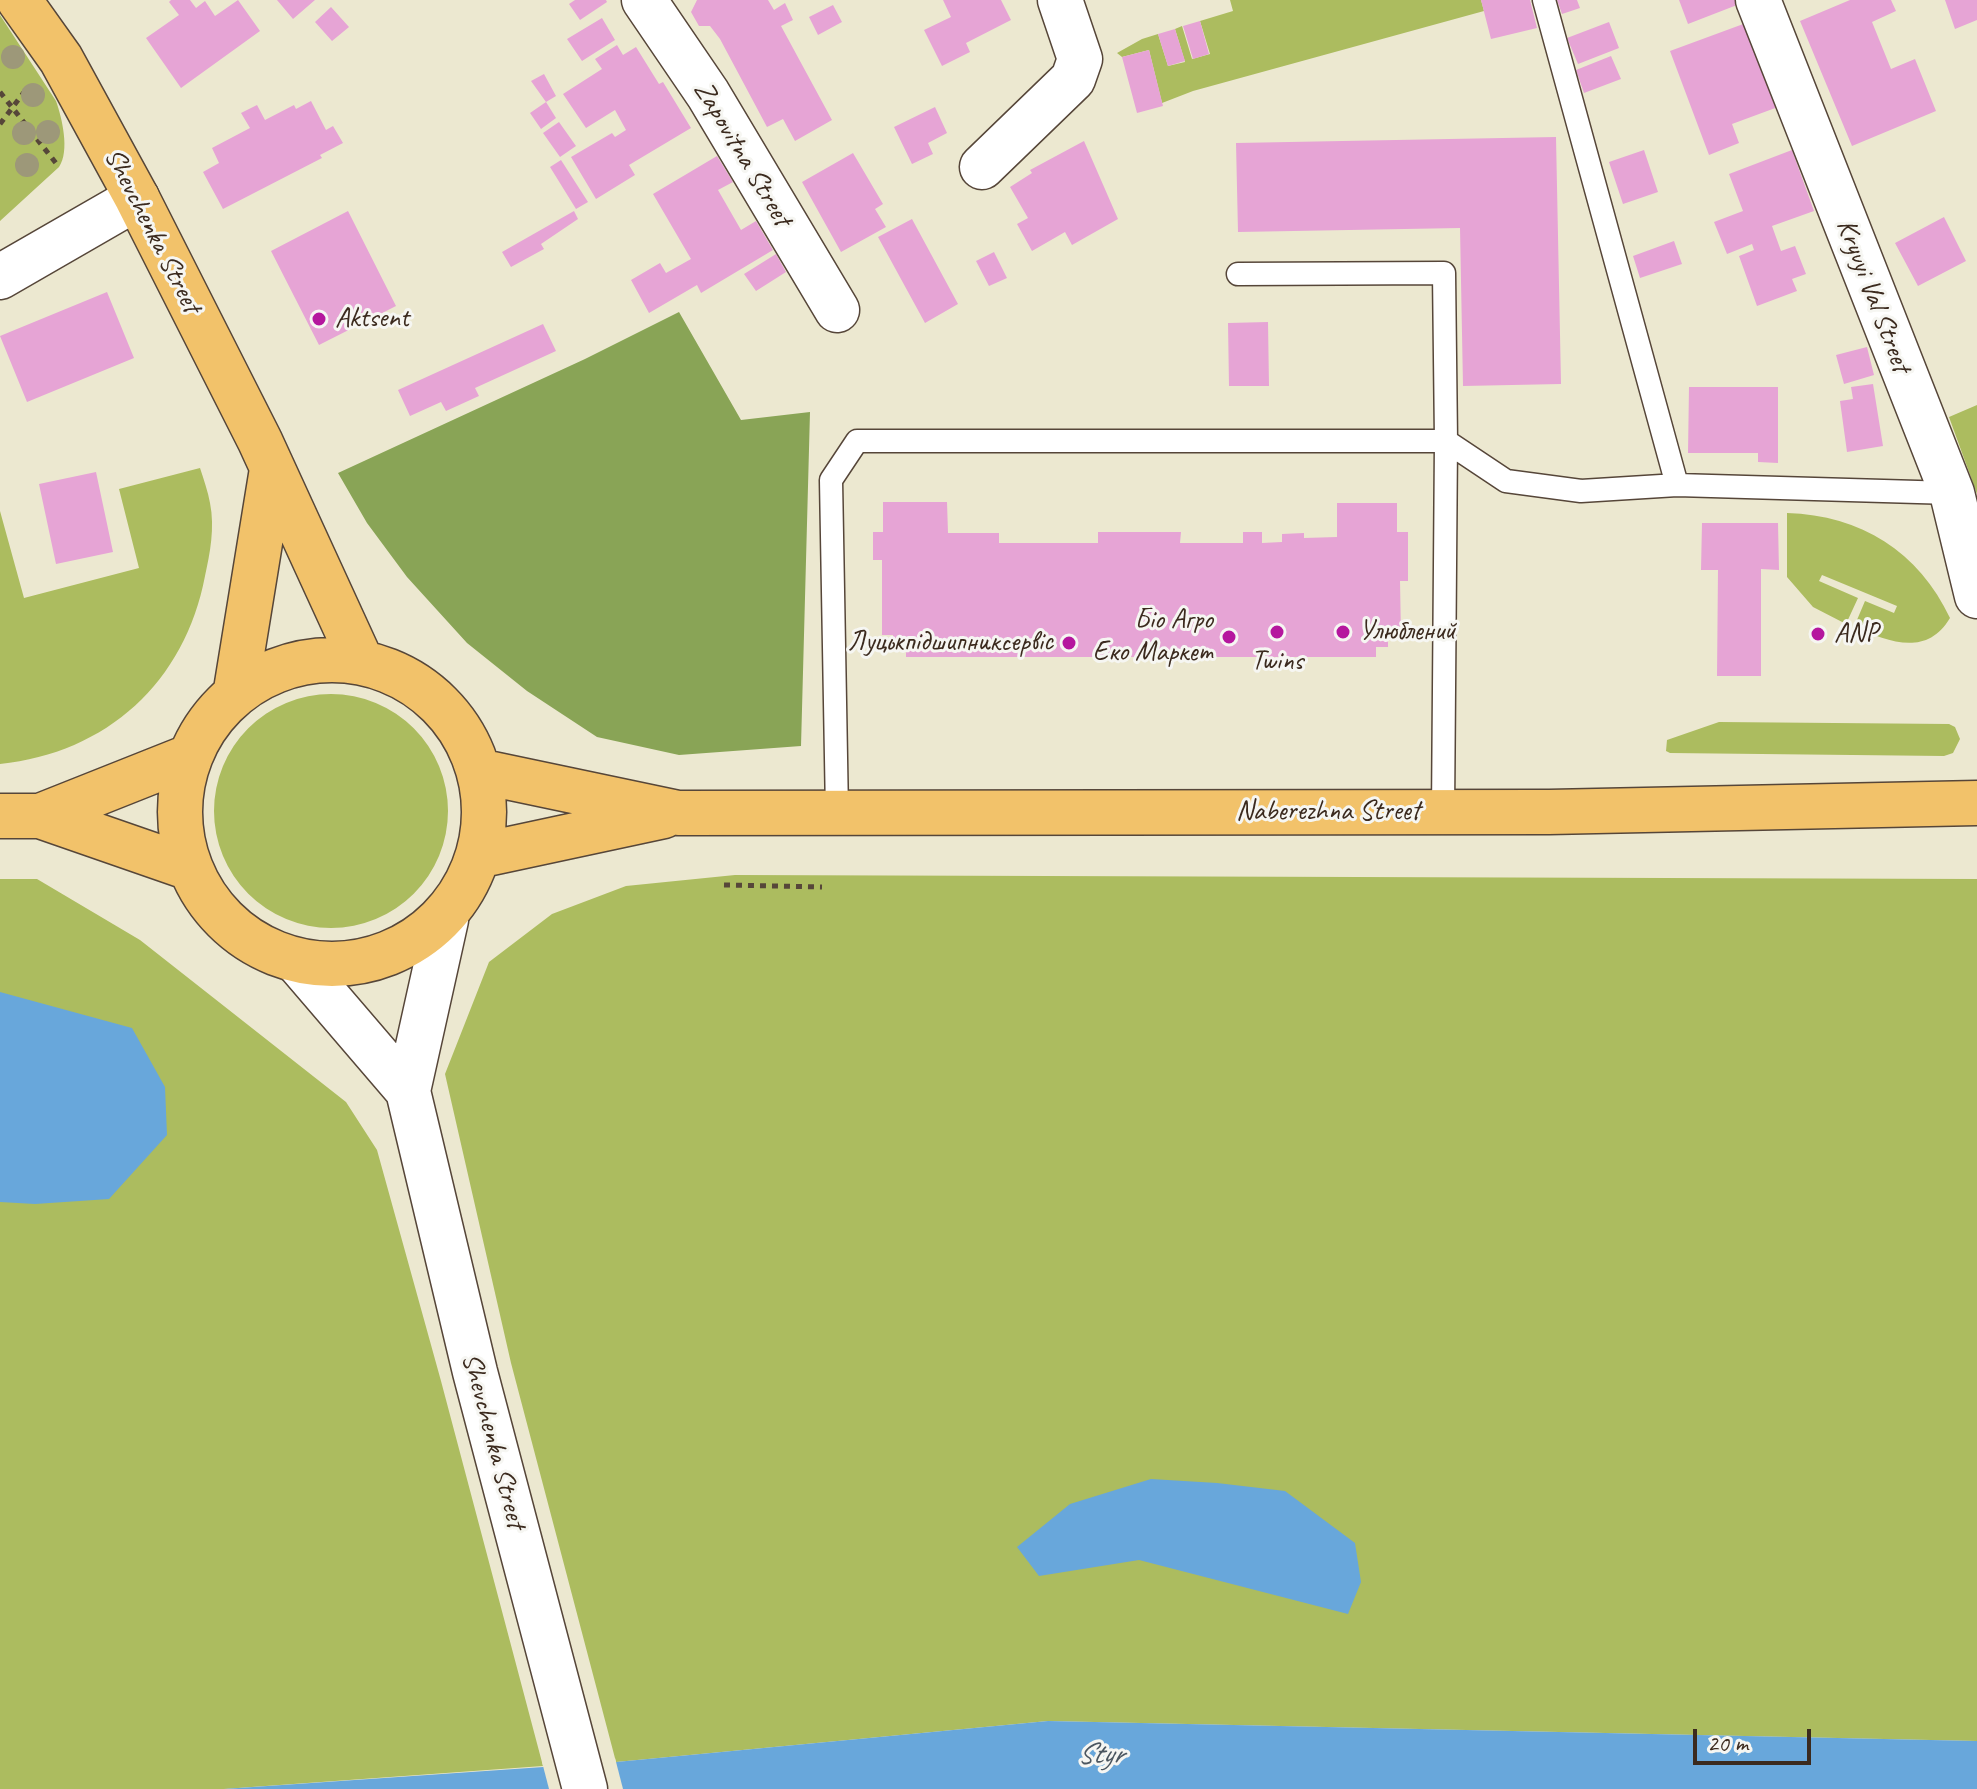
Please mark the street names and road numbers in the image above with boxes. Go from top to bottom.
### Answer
street label: Zapovitna Street [686,75,798,233]
street label: Shevchenka Street [96,143,208,319]
street label: Kryvyi Val Street [1828,215,1918,377]
street label: Naberezhna Street [1236,795,1420,829]
street label: Shevchenka Street [453,1350,533,1532]

